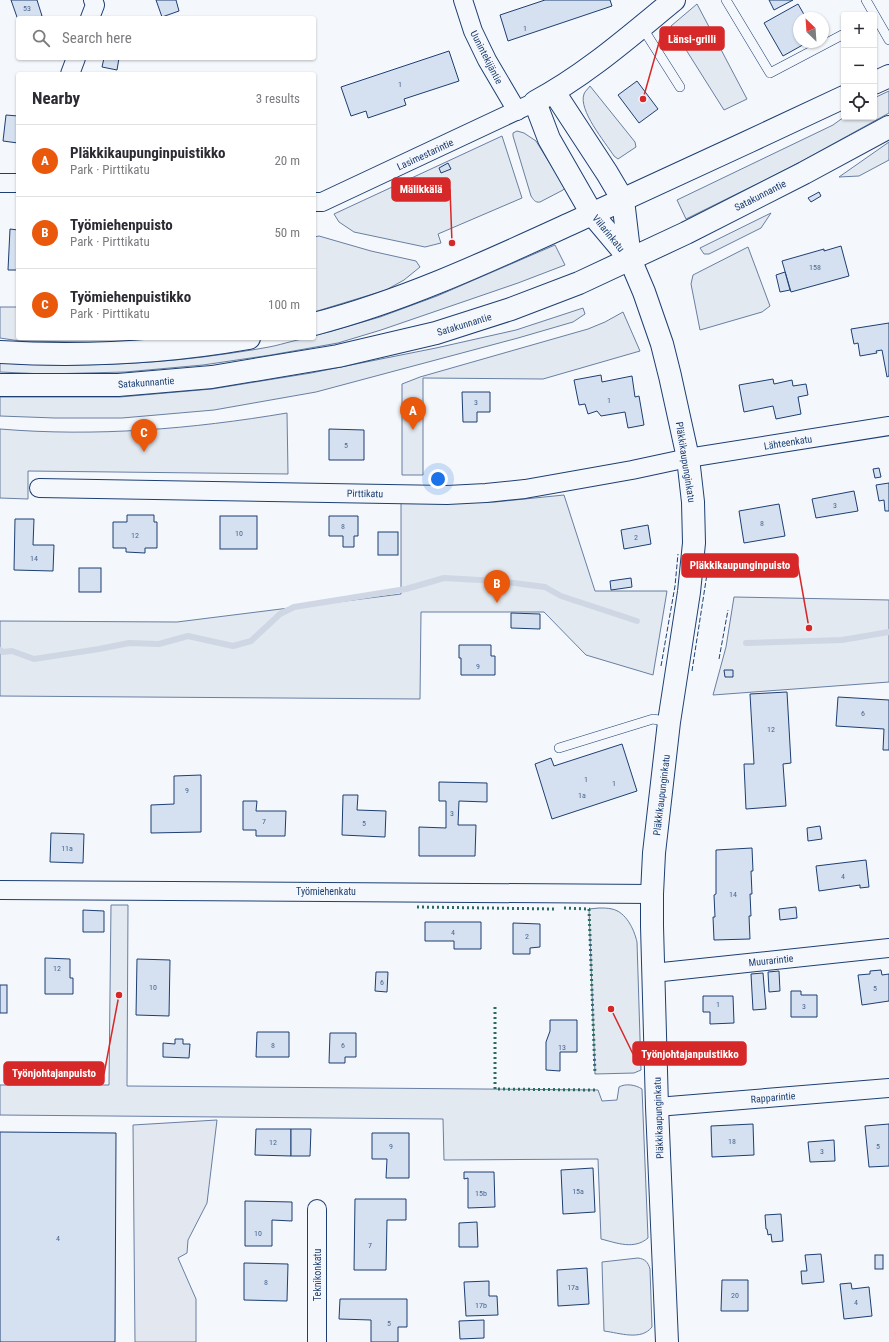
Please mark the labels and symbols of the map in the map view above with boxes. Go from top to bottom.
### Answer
house number: 53 [23,4,31,13]
north arrow [793,12,829,48]
house number: 1 [523,24,527,33]
callout: Länsi-grilli [660,27,724,50]
street label: Uunintekijäntie [468,29,505,86]
text: Länsi-grilli [668,33,716,46]
house number: 1 [398,80,402,89]
street label: Lasimestarintie [395,136,455,172]
callout: Mälikkälä [392,178,450,201]
street label: Satakunnantie [733,178,788,213]
text: Mälikkälä [400,183,442,196]
street label: Viilarinkatu [590,213,627,254]
house number: 158 [809,263,821,272]
street label: Satakunnantie [436,311,493,338]
street label: Satakunnantie [118,375,175,390]
house number: 1 [607,396,611,405]
pin: A [400,397,426,430]
house number: 3 [474,398,478,407]
pin: C [131,419,157,452]
street label: Pläkkikaupunginkatu [674,421,697,504]
street label: Lähteenkatu [763,433,813,452]
house number: 5 [344,441,348,450]
your location [428,469,448,489]
street label: Pirttikatu [347,488,383,499]
house number: 3 [833,501,837,510]
house number: 8 [760,519,764,528]
house number: 8 [341,522,345,531]
house number: 10 [235,529,243,538]
house number: 12 [131,531,139,540]
house number: 2 [634,533,638,542]
house number: 14 [30,554,38,563]
callout: Pläkkikaupunginpuisto [682,554,798,577]
text: Pläkkikaupunginpuisto [690,559,791,572]
pin: B [484,570,510,603]
house number: 9 [476,662,480,671]
house number: 6 [861,709,865,718]
house number: 12 [767,725,775,734]
street label: Pläkkikaupunginkatu [651,754,672,836]
house number: 1 [584,775,588,784]
house number: 1 [612,779,616,788]
house number: 9 [185,786,189,795]
house number: 1a [578,791,586,800]
house number: 3 [450,809,454,818]
house number: 7 [262,817,266,826]
house number: 5 [362,819,366,828]
house number: 11a [61,844,73,853]
house number: 4 [841,872,845,881]
street label: Työmiehenkatu [296,886,356,897]
house number: 14 [729,890,737,899]
house number: 4 [451,928,455,937]
house number: 2 [525,932,529,941]
street label: Muurarintie [748,953,794,968]
house number: 12 [53,964,61,973]
house number: 6 [380,978,384,987]
house number: 10 [149,983,157,992]
house number: 5 [873,984,877,993]
house number: 1 [716,1000,720,1009]
house number: 3 [802,1002,806,1011]
house number: 8 [271,1041,275,1050]
house number: 6 [341,1041,345,1050]
callout: Työnjohtajanpuistikko [633,1042,746,1065]
house number: 13 [558,1043,566,1052]
text: Työnjohtajanpuistikko [641,1048,739,1061]
callout: Työnjohtajanpuisto [4,1062,104,1085]
text: Työnjohtajanpuisto [12,1067,97,1080]
street label: Pläkkikaupunginkatu [652,1077,665,1159]
street label: Rapparintie [750,1090,796,1105]
house number: 18 [728,1137,736,1146]
house number: 12 [269,1138,277,1147]
house number: 9 [389,1142,393,1151]
house number: 5 [876,1142,880,1151]
house number: 3 [820,1147,824,1156]
house number: 15a [572,1187,584,1196]
house number: 15b [475,1189,487,1198]
house number: 10 [254,1229,262,1238]
house number: 4 [56,1234,60,1243]
house number: 7 [368,1241,372,1250]
street label: Teknikonkatu [312,1249,323,1301]
house number: 8 [264,1278,268,1287]
house number: 17a [567,1283,579,1292]
house number: 20 [731,1291,739,1300]
house number: 4 [854,1298,858,1307]
house number: 17b [475,1301,487,1310]
house number: 5 [387,1319,391,1328]

